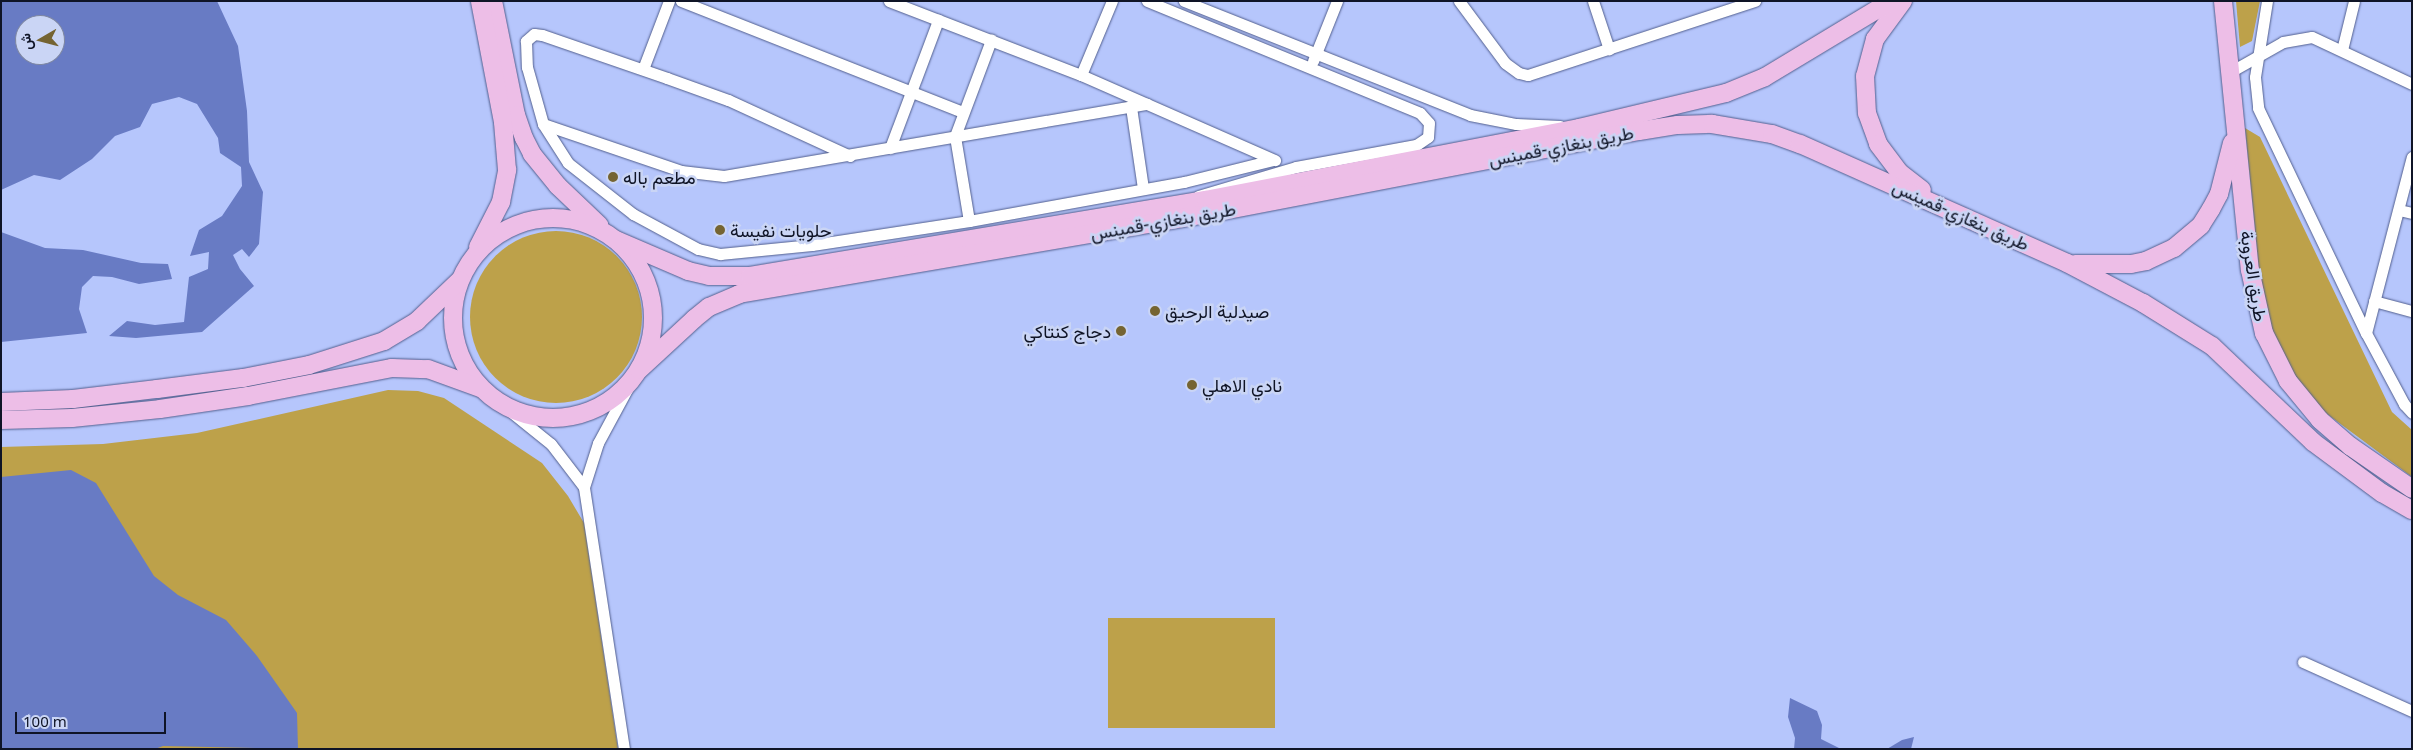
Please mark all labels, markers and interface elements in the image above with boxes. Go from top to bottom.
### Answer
north arrow [15,15,65,65]
text: ش [15,32,36,52]
street label: طريق بنغازي-قمينس [1487,121,1635,171]
place label: مطعم باله [623,166,696,188]
marker: مطعم باله [607,171,619,183]
street label: طريق بنغازي-قمينس [1889,175,2033,255]
street label: طريق بنغازي-قمينس [1089,198,1237,244]
place label: حلويات نفيسة [730,219,832,241]
marker: حلويات نفيسة [714,224,726,236]
street label: طريق العروبة [2236,229,2272,323]
place label: صيدلية الرحيق [1165,300,1269,322]
marker: صيدلية الرحيق [1149,305,1161,317]
place label: دجاج كنتاكي [1024,320,1111,342]
marker: دجاج كنتاكي [1115,325,1127,337]
place label: نادي الاهلي [1202,374,1282,396]
marker: نادي الاهلي [1186,379,1198,391]
scale bar [18,702,169,734]
text: 100 m [23,711,67,731]

